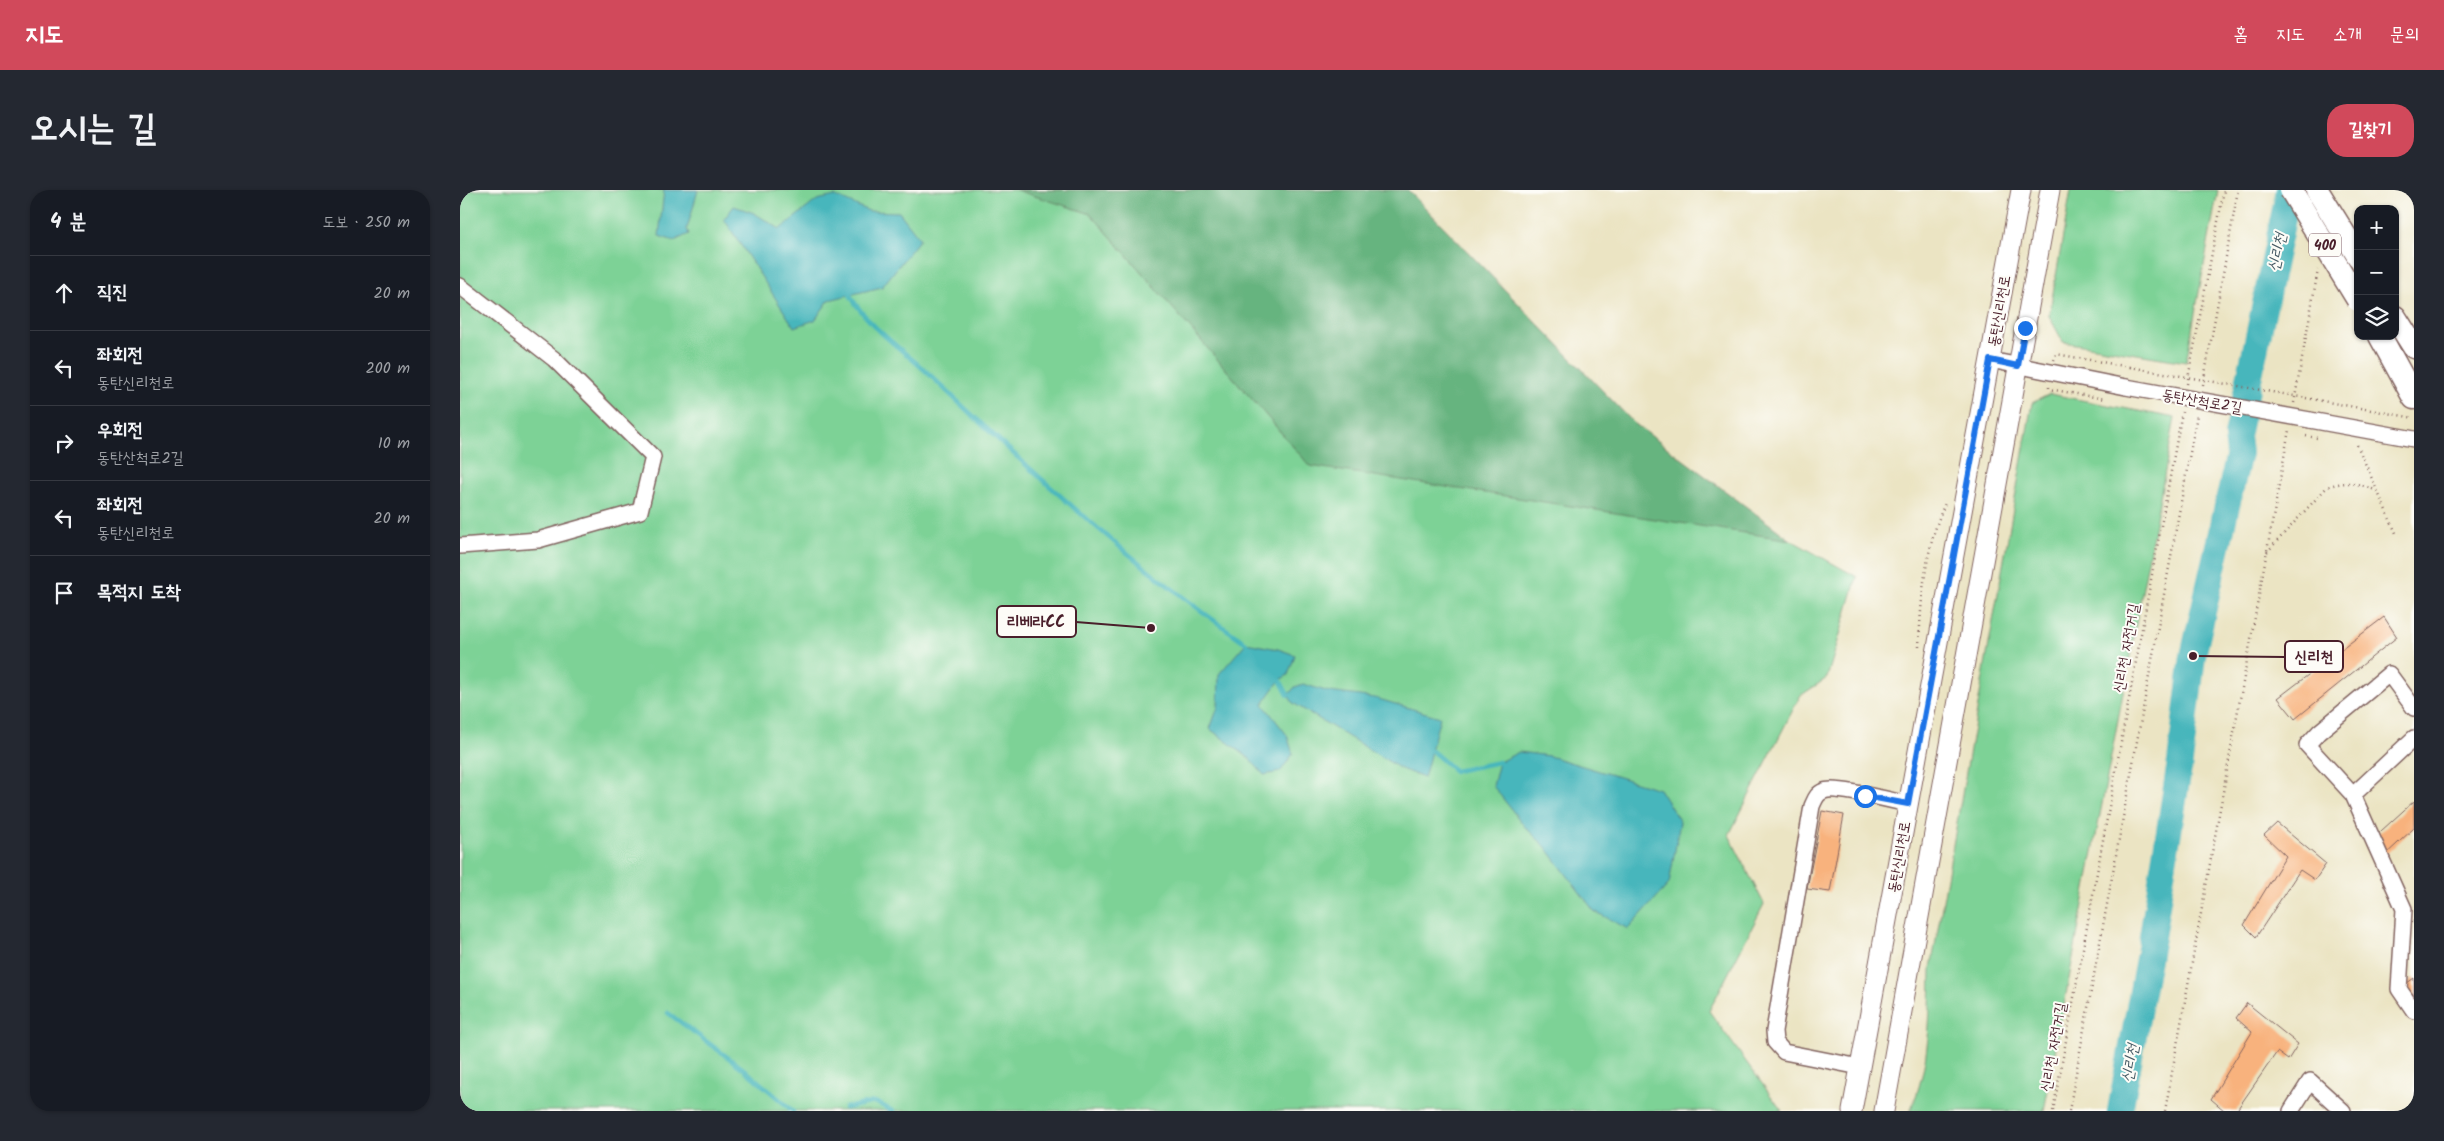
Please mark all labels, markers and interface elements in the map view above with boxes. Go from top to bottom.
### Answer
text: 지도 [25,16,64,55]
text: 홈 [2234,21,2248,50]
text: 지도 [2276,21,2305,50]
text: 소개 [2333,21,2362,50]
text: 문의 [2390,21,2419,50]
text: 오시는 길 [30,102,156,158]
button: 길찾기 [2327,104,2414,157]
map controls [2354,205,2399,340]
button: + [2354,205,2399,250]
text: 4 분 [50,206,86,239]
text: 도보 · 250 m [323,210,410,235]
water label: 신리천 [2261,229,2294,274]
road number: 400 [2309,234,2341,256]
button: − [2354,250,2399,295]
street label: 동탄신리천로 [1982,273,2018,349]
text: 직진 [97,278,128,308]
icon: ahead [50,279,78,307]
text: 20 m [374,281,410,306]
button: layers [2354,295,2399,340]
route end [2014,317,2037,340]
text: 좌회전 [97,341,143,371]
icon: left [50,354,78,382]
text: 200 m [366,356,410,381]
text: 동탄신리천로 [97,371,174,396]
street label: 동탄산척로2길 [2160,383,2244,421]
text: 우회전 [97,416,143,446]
icon: right [50,429,78,457]
text: 10 m [378,431,410,456]
text: 동탄산척로2길 [97,446,184,471]
text: 좌회전 [97,491,143,521]
icon: left [50,504,78,532]
text: 20 m [374,506,410,531]
text: 동탄신리천로 [97,521,174,546]
text: 목적지 도착 [97,578,181,608]
icon: arrive [50,579,78,607]
street label: 신리천 자전거길 [2107,602,2147,695]
callout: 리베라CC [997,606,1076,637]
text: 리베라CC [1007,610,1065,635]
callout: 신리천 [2285,641,2343,672]
text: 신리천 [2295,645,2333,670]
route start [1854,785,1877,808]
street label: 동탄신리천로 [1882,819,1918,895]
street label: 신리천 자전거길 [2034,1001,2074,1094]
water label: 신리천 [2115,1040,2147,1084]

